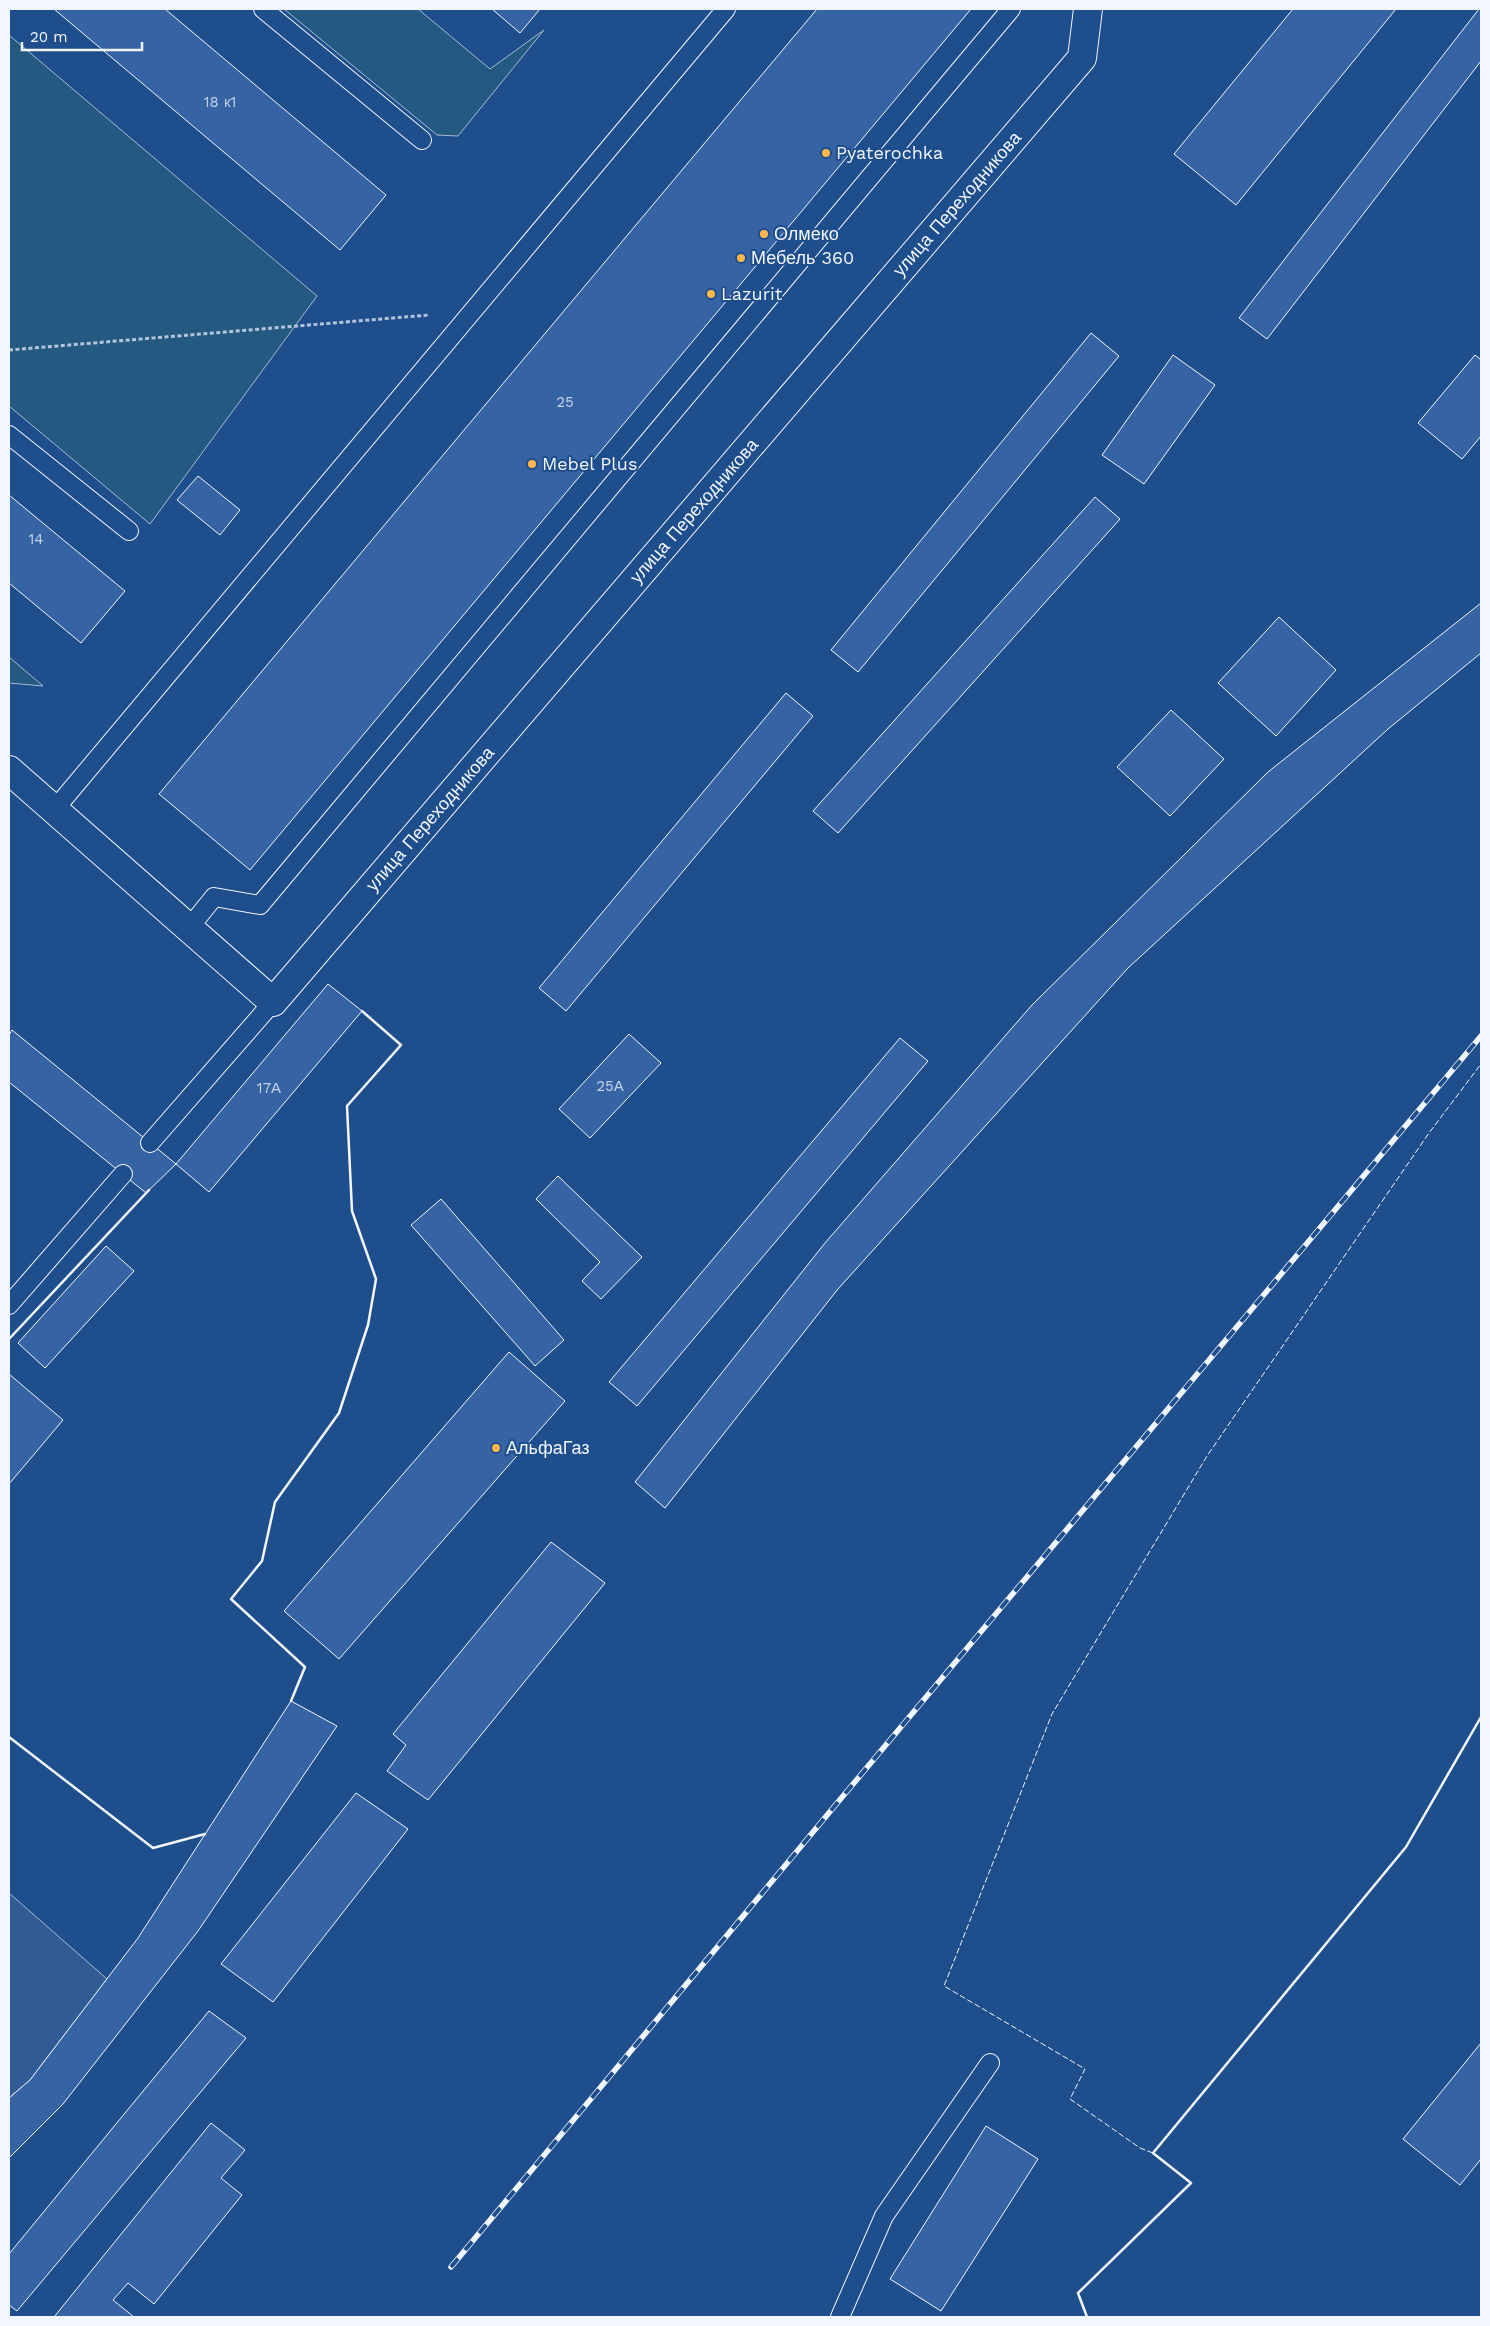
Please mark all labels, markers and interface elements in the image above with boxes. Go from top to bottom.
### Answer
scale bar [22,20,142,52]
text: 20 m [30,28,68,46]
house number: 18 к1 [204,93,236,111]
street label: улица Переходникова [888,126,1026,280]
place label: Pyaterochka [836,142,943,163]
marker: Pyaterochka [820,147,832,159]
place label: Олмеко [774,223,839,244]
marker: Олмеко [758,228,770,240]
place label: Мебель 360 [751,247,854,268]
marker: Мебель 360 [735,252,747,264]
place label: Lazurit [721,283,783,304]
marker: Lazurit [705,288,717,300]
house number: 25 [556,393,574,411]
street label: улица Переходникова [625,433,763,587]
place label: Mebel Plus [542,453,637,474]
marker: Mebel Plus [526,458,538,470]
house number: 14 [28,530,44,548]
street label: улица Переходникова [361,741,499,895]
house number: 25А [596,1077,624,1095]
house number: 17А [257,1079,281,1097]
place label: АльфаГаз [506,1437,590,1458]
marker: АльфаГаз [490,1442,502,1454]

